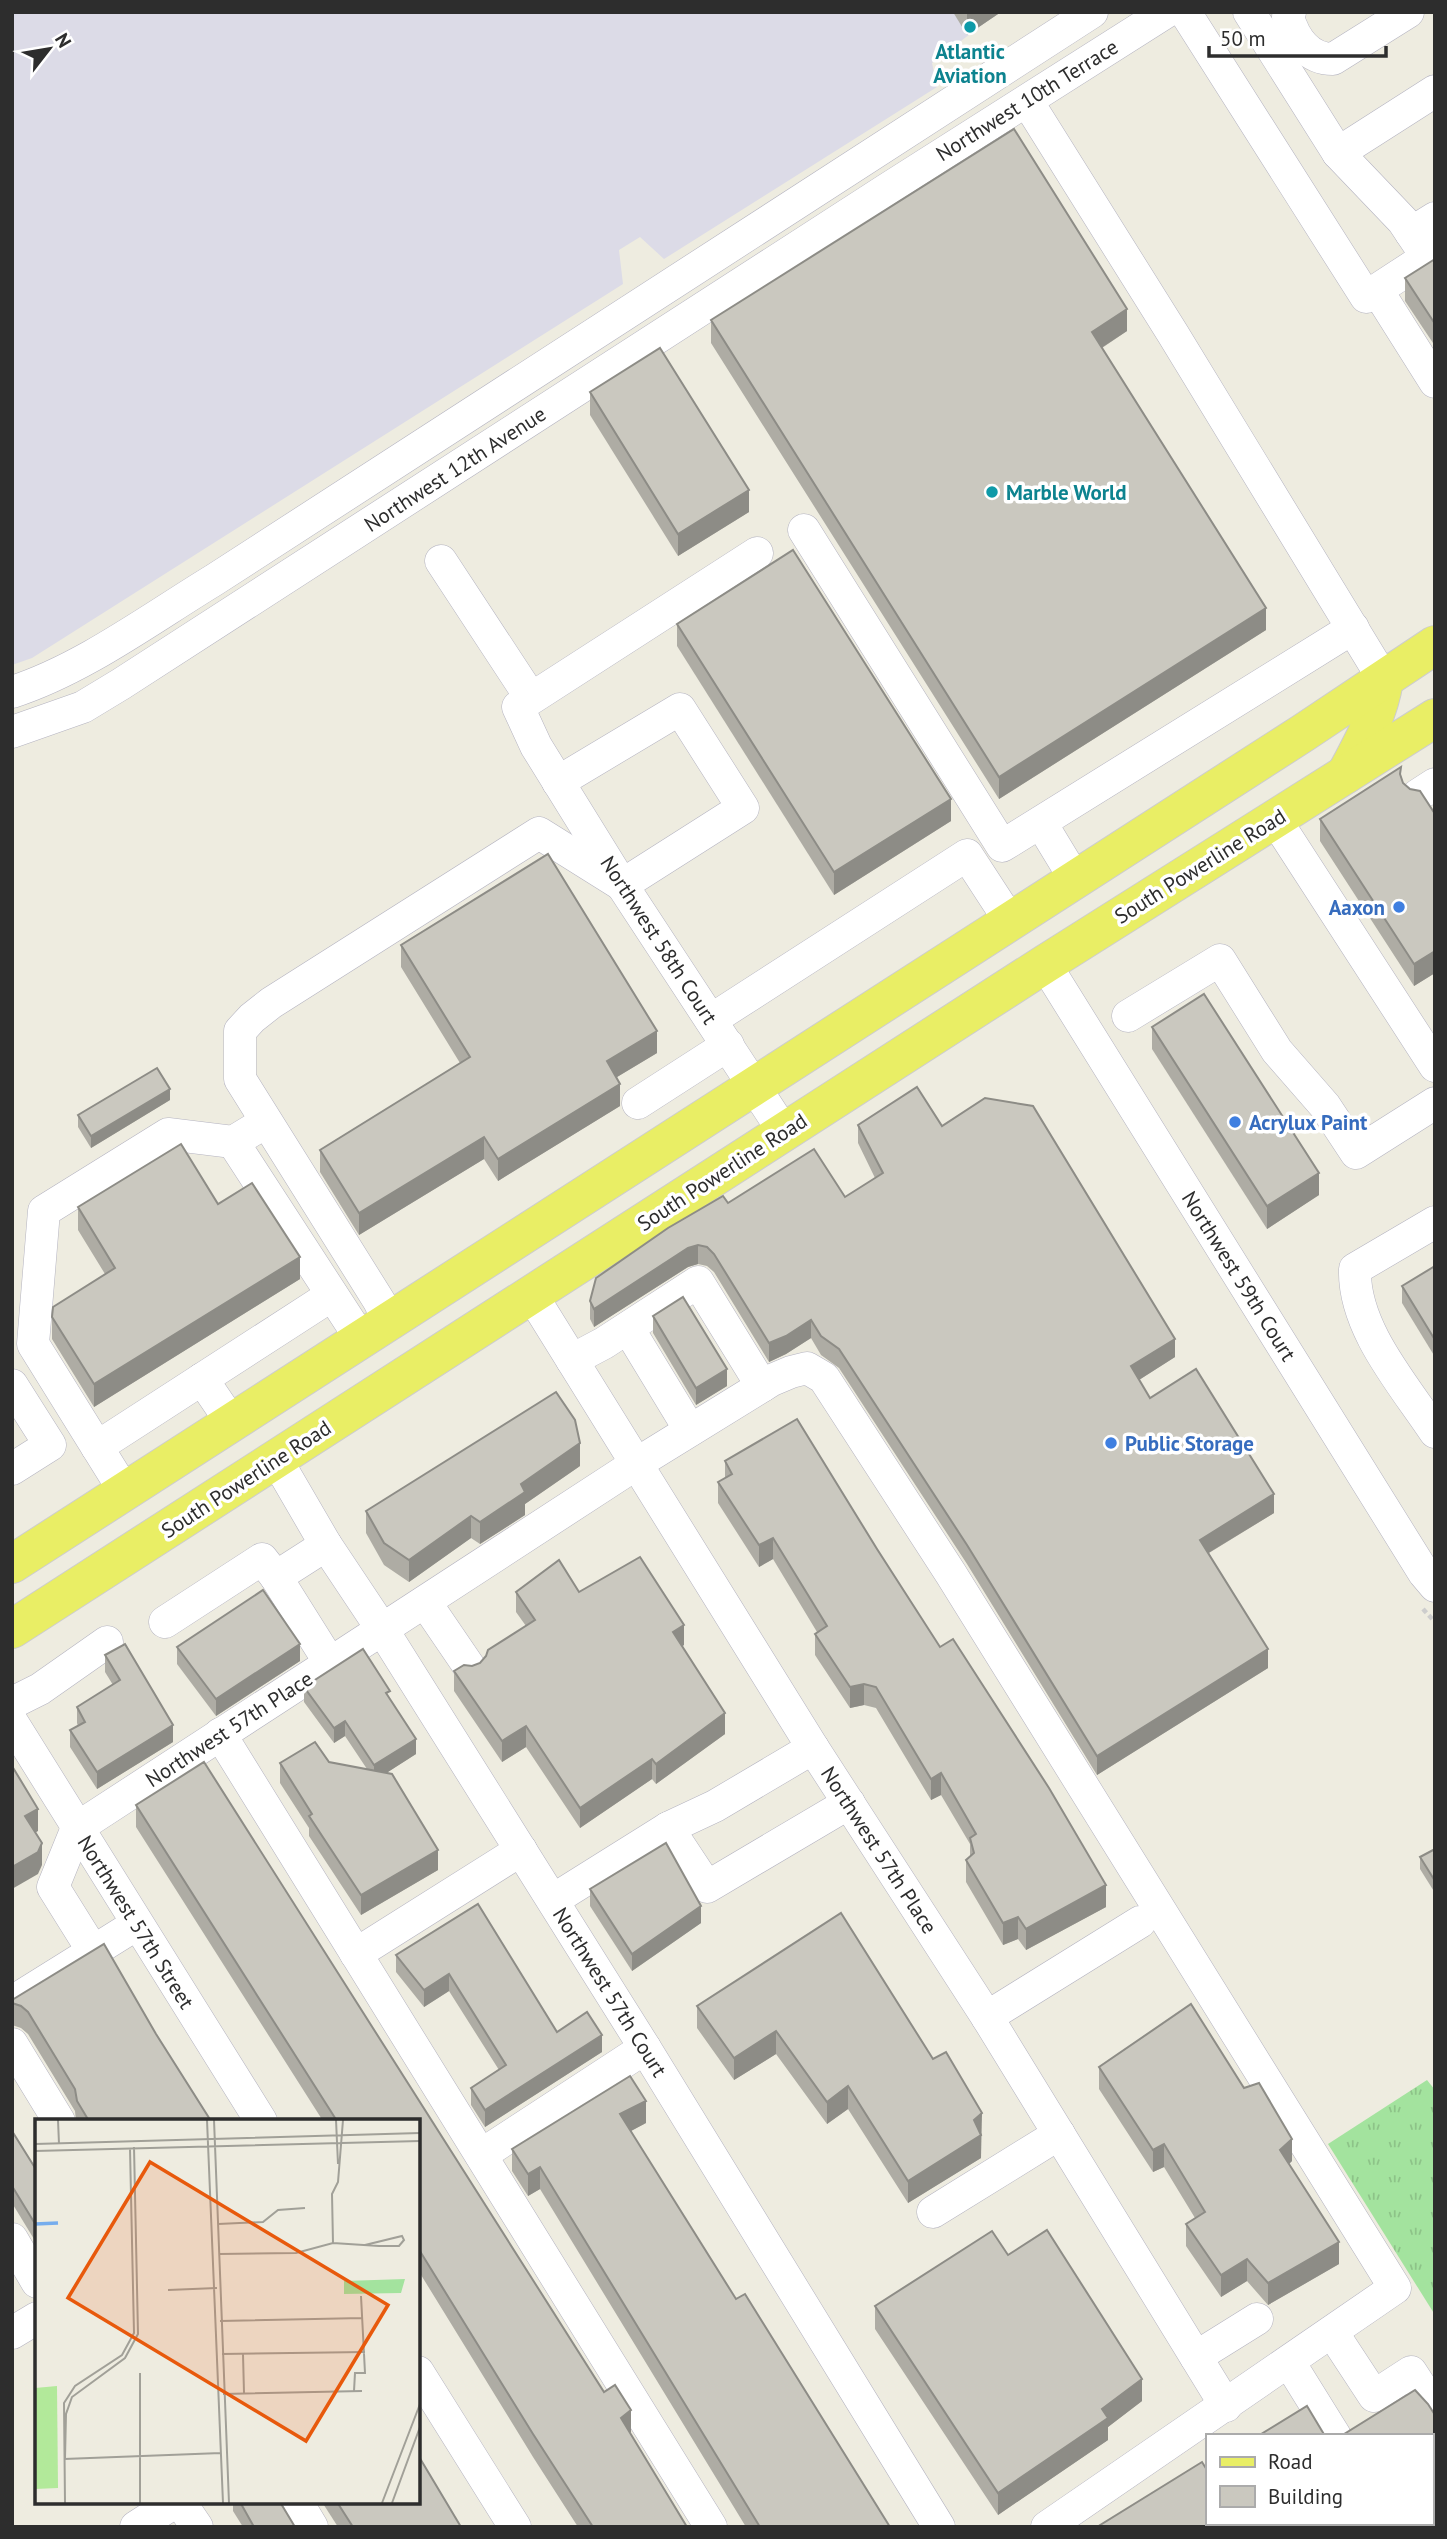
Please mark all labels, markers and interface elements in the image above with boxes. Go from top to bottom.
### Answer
north arrow [14,14,84,84]
scale bar [1209,14,1386,58]
marker: Atlantic Aviation [962,19,978,35]
text: 50 m [1220,25,1266,52]
text: N [50,29,77,52]
street label: Northwest 10th Terrace [931,33,1123,167]
place label: Atlantic Aviation [933,38,1007,89]
street label: Northwest 12th Avenue [359,400,551,538]
place label: Marble World [1006,479,1127,506]
marker: Marble World [984,484,1000,500]
street label: South Powerline Road [1109,802,1291,930]
street label: Northwest 58th Court [595,851,723,1029]
place label: Aaxon [1329,894,1385,921]
marker: Aaxon [1391,899,1407,915]
street label: South Powerline Road [632,1107,812,1237]
place label: Acrylux Paint [1249,1109,1368,1136]
marker: Acrylux Paint [1227,1114,1243,1130]
street label: Northwest 59th Court [1176,1186,1302,1366]
street label: South Powerline Road [156,1414,336,1544]
place label: Public Storage [1125,1430,1254,1457]
marker: Public Storage [1103,1435,1119,1451]
street label: Northwest 57th Place [140,1665,318,1793]
street label: Northwest 57th Place [815,1761,943,1939]
street label: Northwest 57th Street [72,1830,200,2014]
street label: Northwest 57th Court [547,1902,673,2082]
inset map [35,2119,420,2504]
legend [1206,2434,1433,2525]
text: Road [1268,2448,1312,2475]
text: Building [1268,2483,1343,2510]

